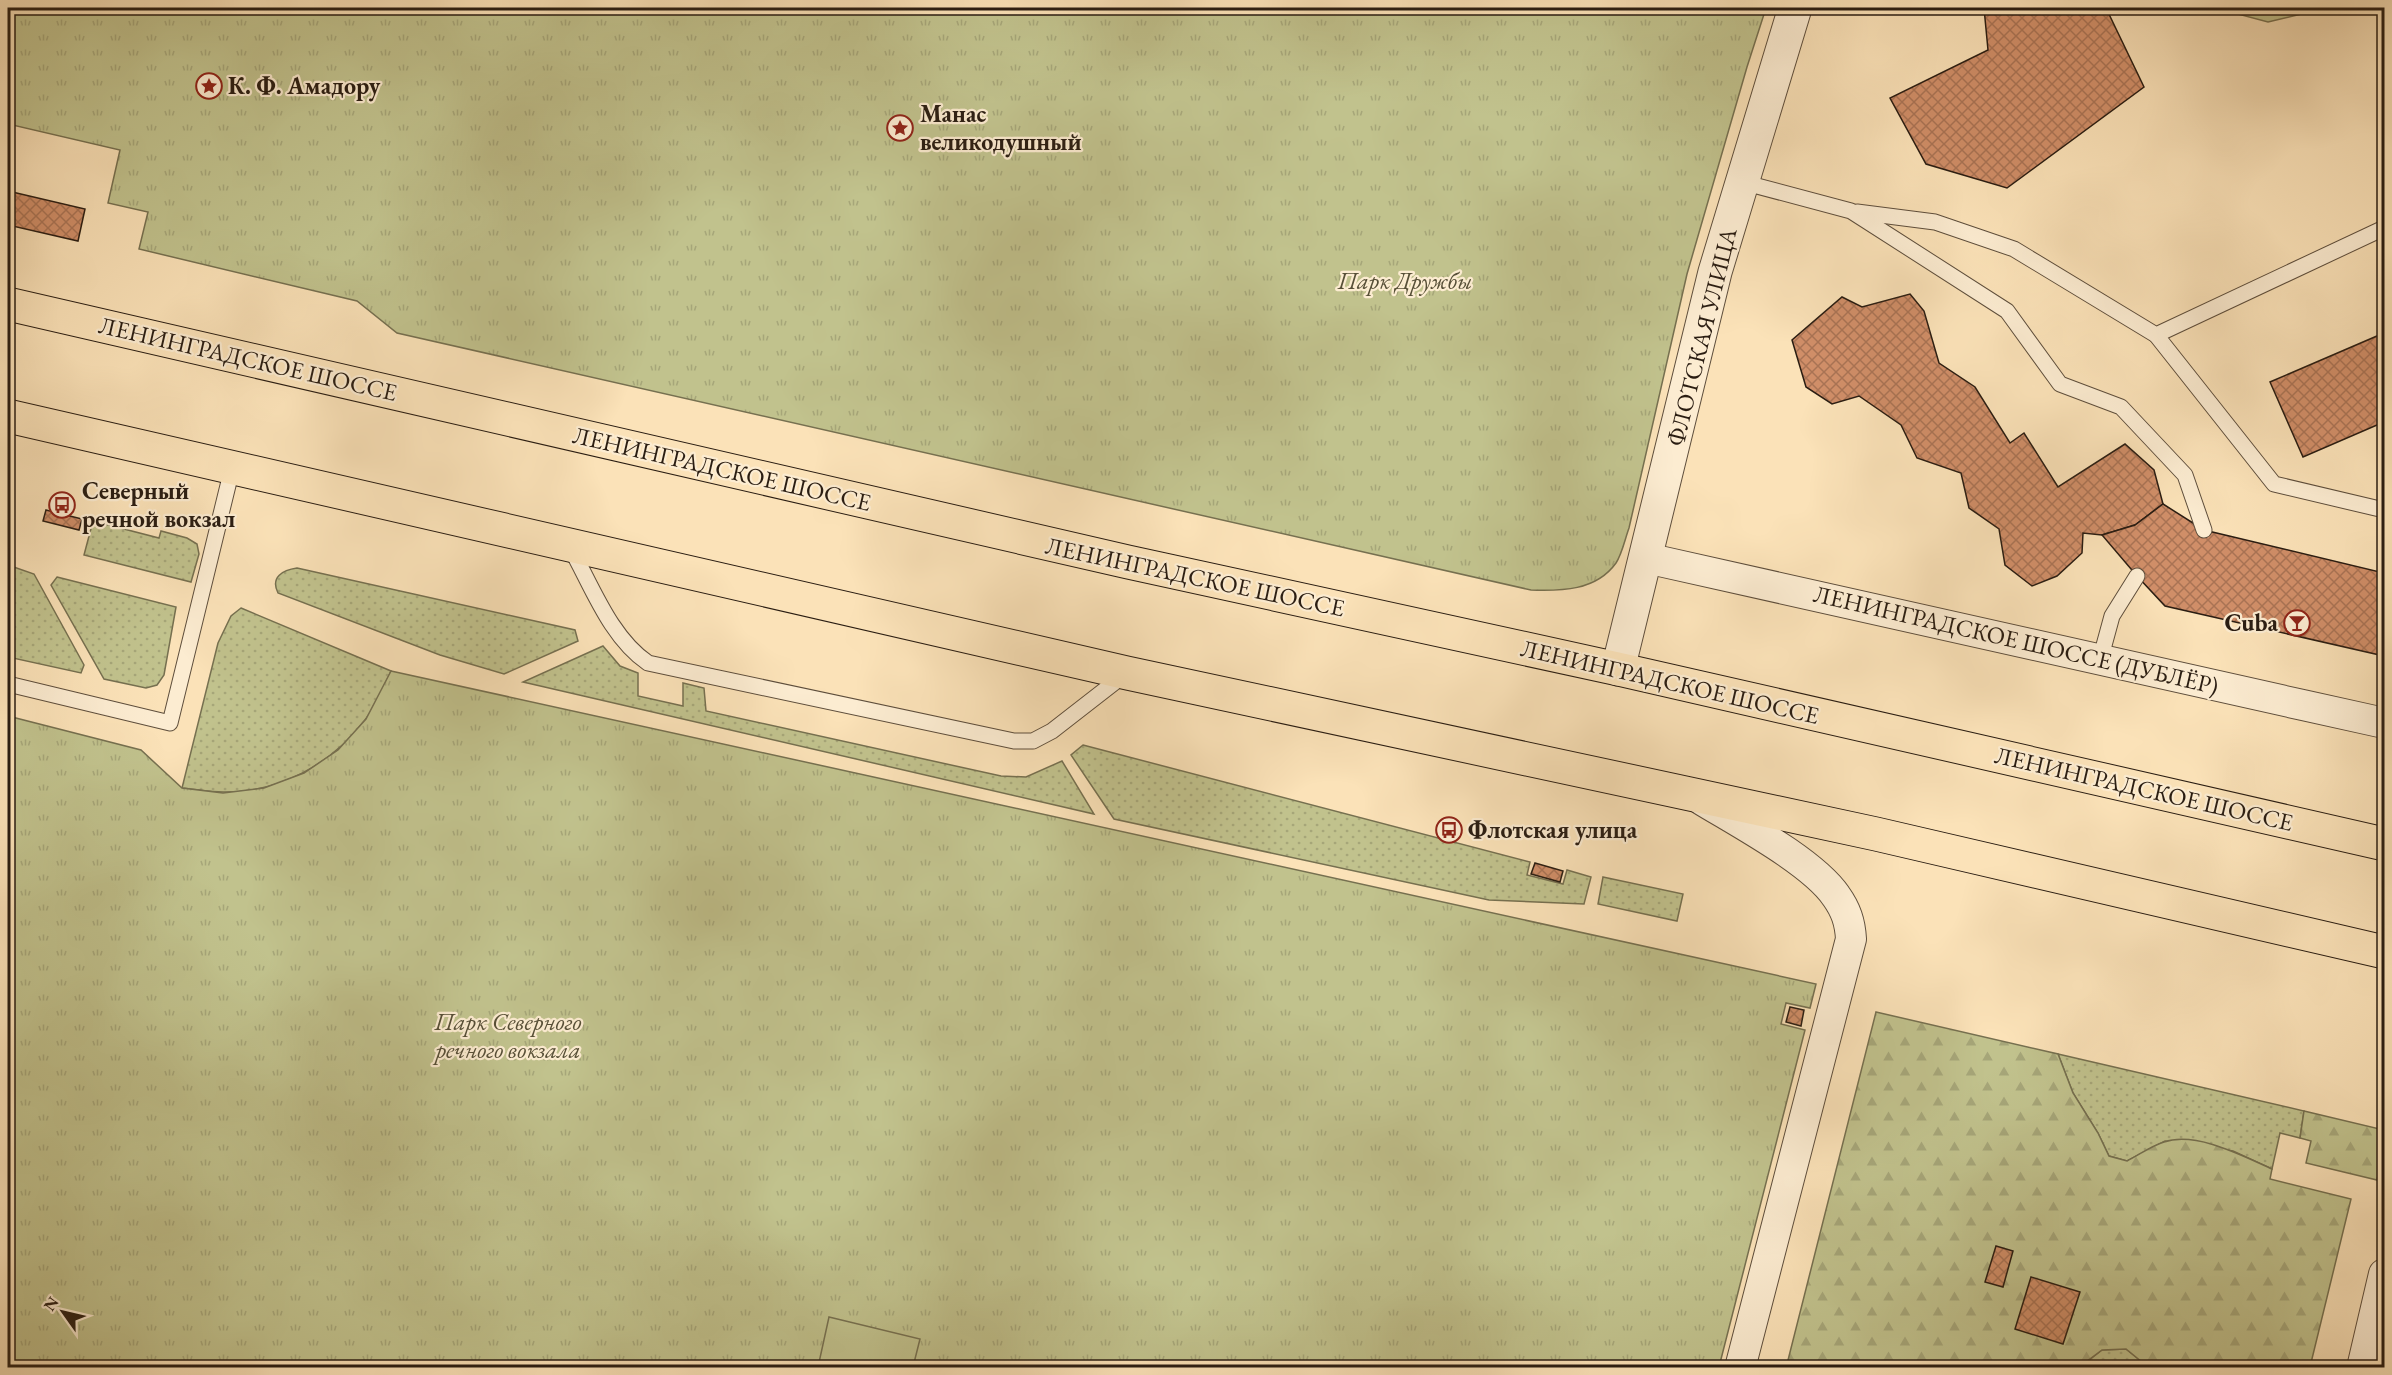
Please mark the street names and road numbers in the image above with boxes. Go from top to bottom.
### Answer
street label: ФЛОТСКАЯ УЛИЦА [1659,224,1744,449]
street label: ЛЕНИНГРАДСКОЕ ШОССЕ [96,309,400,408]
street label: ЛЕНИНГРАДСКОЕ ШОССЕ [570,419,874,518]
street label: ЛЕНИНГРАДСКОЕ ШОССЕ [1043,530,1347,623]
street label: ЛЕНИНГРАДСКОЕ ШОССЕ (ДУБЛЁР) [1811,578,2222,701]
street label: ЛЕНИНГРАДСКОЕ ШОССЕ [1518,632,1822,731]
street label: ЛЕНИНГРАДСКОЕ ШОССЕ [1992,739,2296,838]

